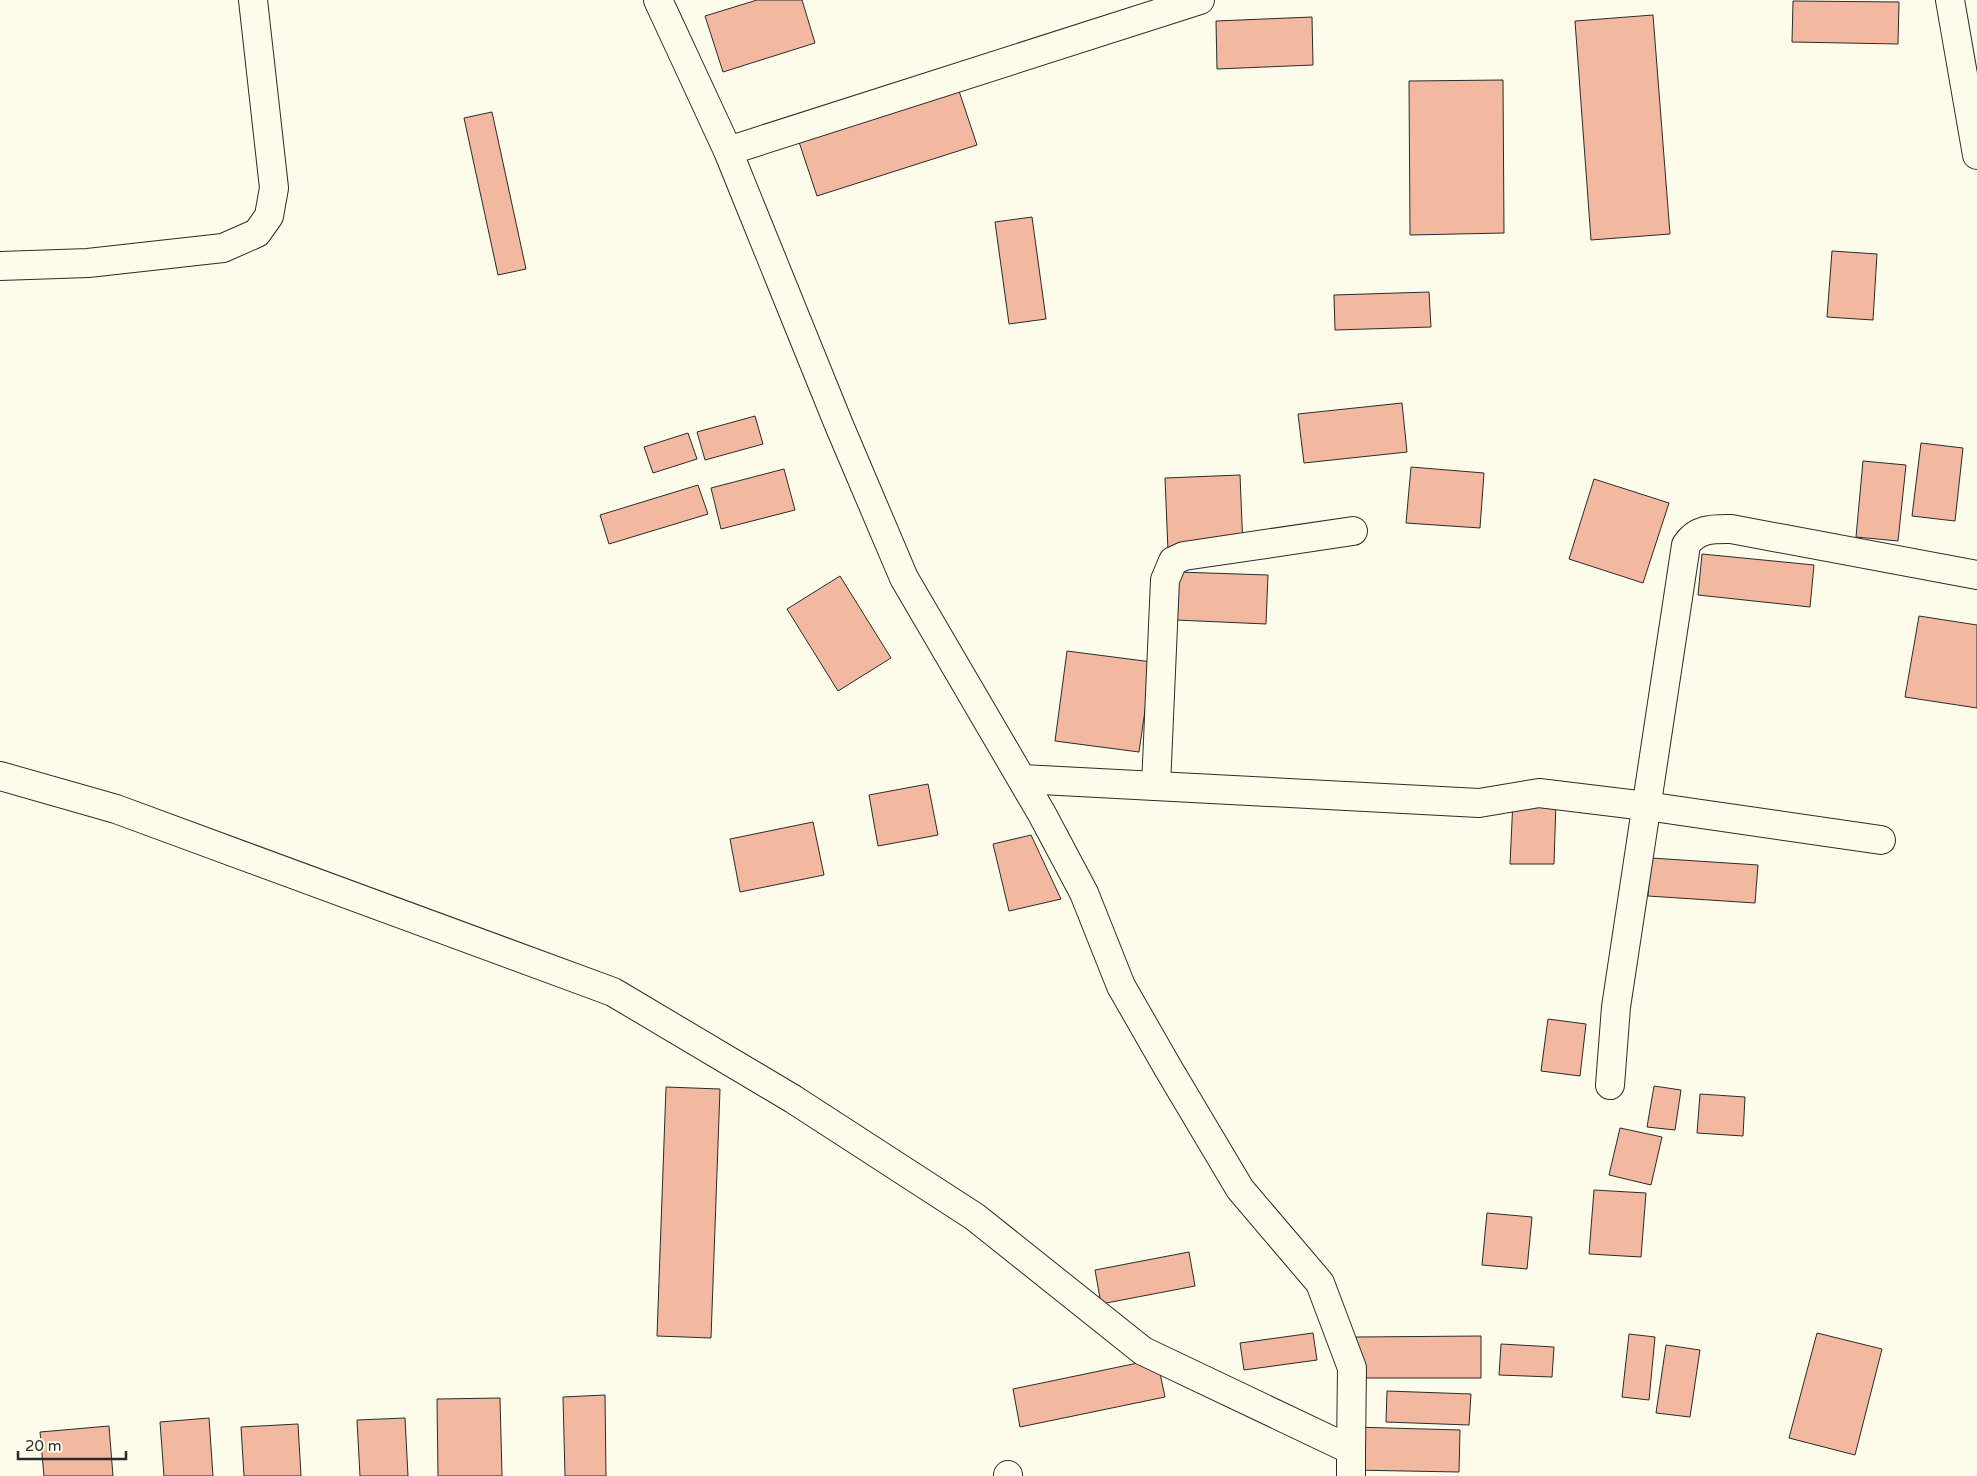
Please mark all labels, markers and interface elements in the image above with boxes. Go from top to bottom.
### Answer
scale bar [18,1428,125,1460]
text: 20 m [25,1437,62,1455]

